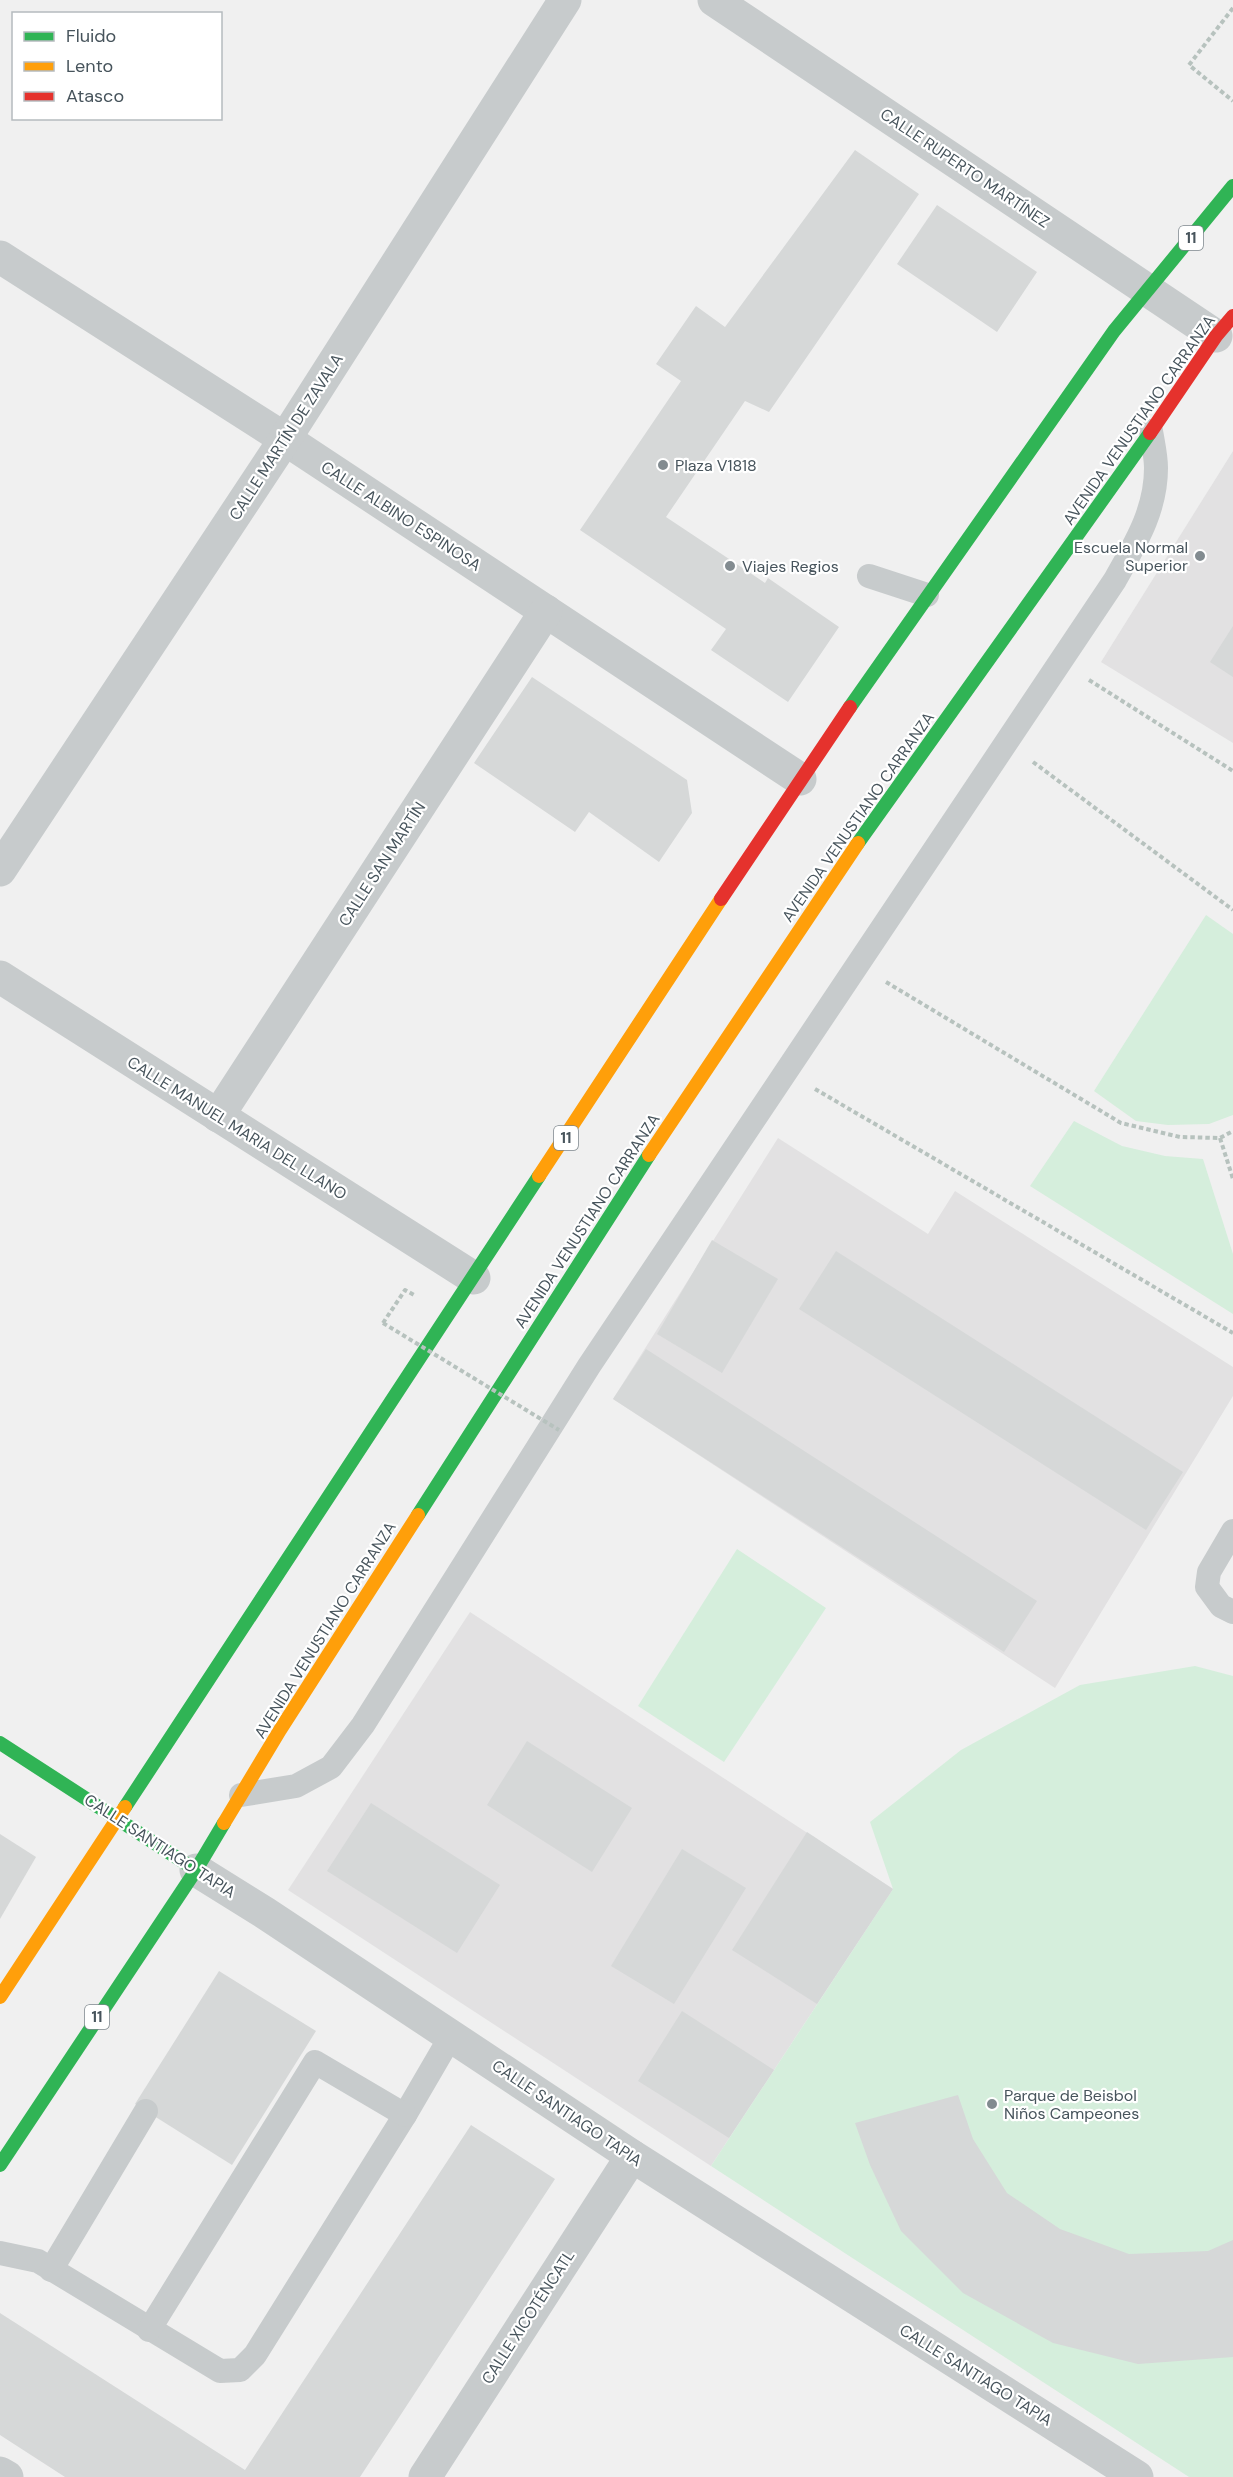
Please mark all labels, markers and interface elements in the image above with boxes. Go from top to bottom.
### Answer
legend [12,12,222,120]
text: Fluido [66,24,116,48]
text: Lento [66,54,113,78]
text: Atasco [66,84,124,108]
street label: CALLE RUPERTO MARTÍNEZ [876,103,1054,233]
road number: 11 [1179,226,1203,250]
street label: AVENIDA VENUSTIANO CARRANZA [1058,311,1220,529]
street label: CALLE MARTÍN DE ZAVALA [224,349,348,524]
place label: Plaza V1818 [675,455,757,476]
street label: CALLE ALBINO ESPINOSA [317,456,485,576]
marker: Plaza V1818 [656,458,670,472]
place label: Escuela Normal Superior [1074,537,1188,576]
marker: Escuela Normal Superior [1193,549,1207,563]
place label: Viajes Regios [742,556,839,577]
marker: Viajes Regios [723,559,737,573]
street label: AVENIDA VENUSTIANO CARRANZA [777,708,939,926]
street label: CALLE SAN MARTÍN [334,798,430,930]
street label: CALLE MANUEL MARIA DEL LLANO [123,1051,351,1205]
street label: AVENIDA VENUSTIANO CARRANZA [510,1109,665,1332]
road number: 11 [554,1126,578,1150]
street label: AVENIDA VENUSTIANO CARRANZA [249,1517,401,1742]
street label: CALLE SANTIAGO TAPIA [80,1789,240,1903]
road number: 11 [85,2005,109,2029]
street label: CALLE SANTIAGO TAPIA [488,2055,646,2171]
place label: Parque de Beisbol Niños Campeones [1004,2085,1139,2124]
marker: Parque de Beisbol Niños Campeones [985,2097,999,2111]
street label: CALLE XICOTÉNCATL [477,2246,579,2388]
street label: CALLE SANTIAGO TAPIA [896,2319,1057,2431]

